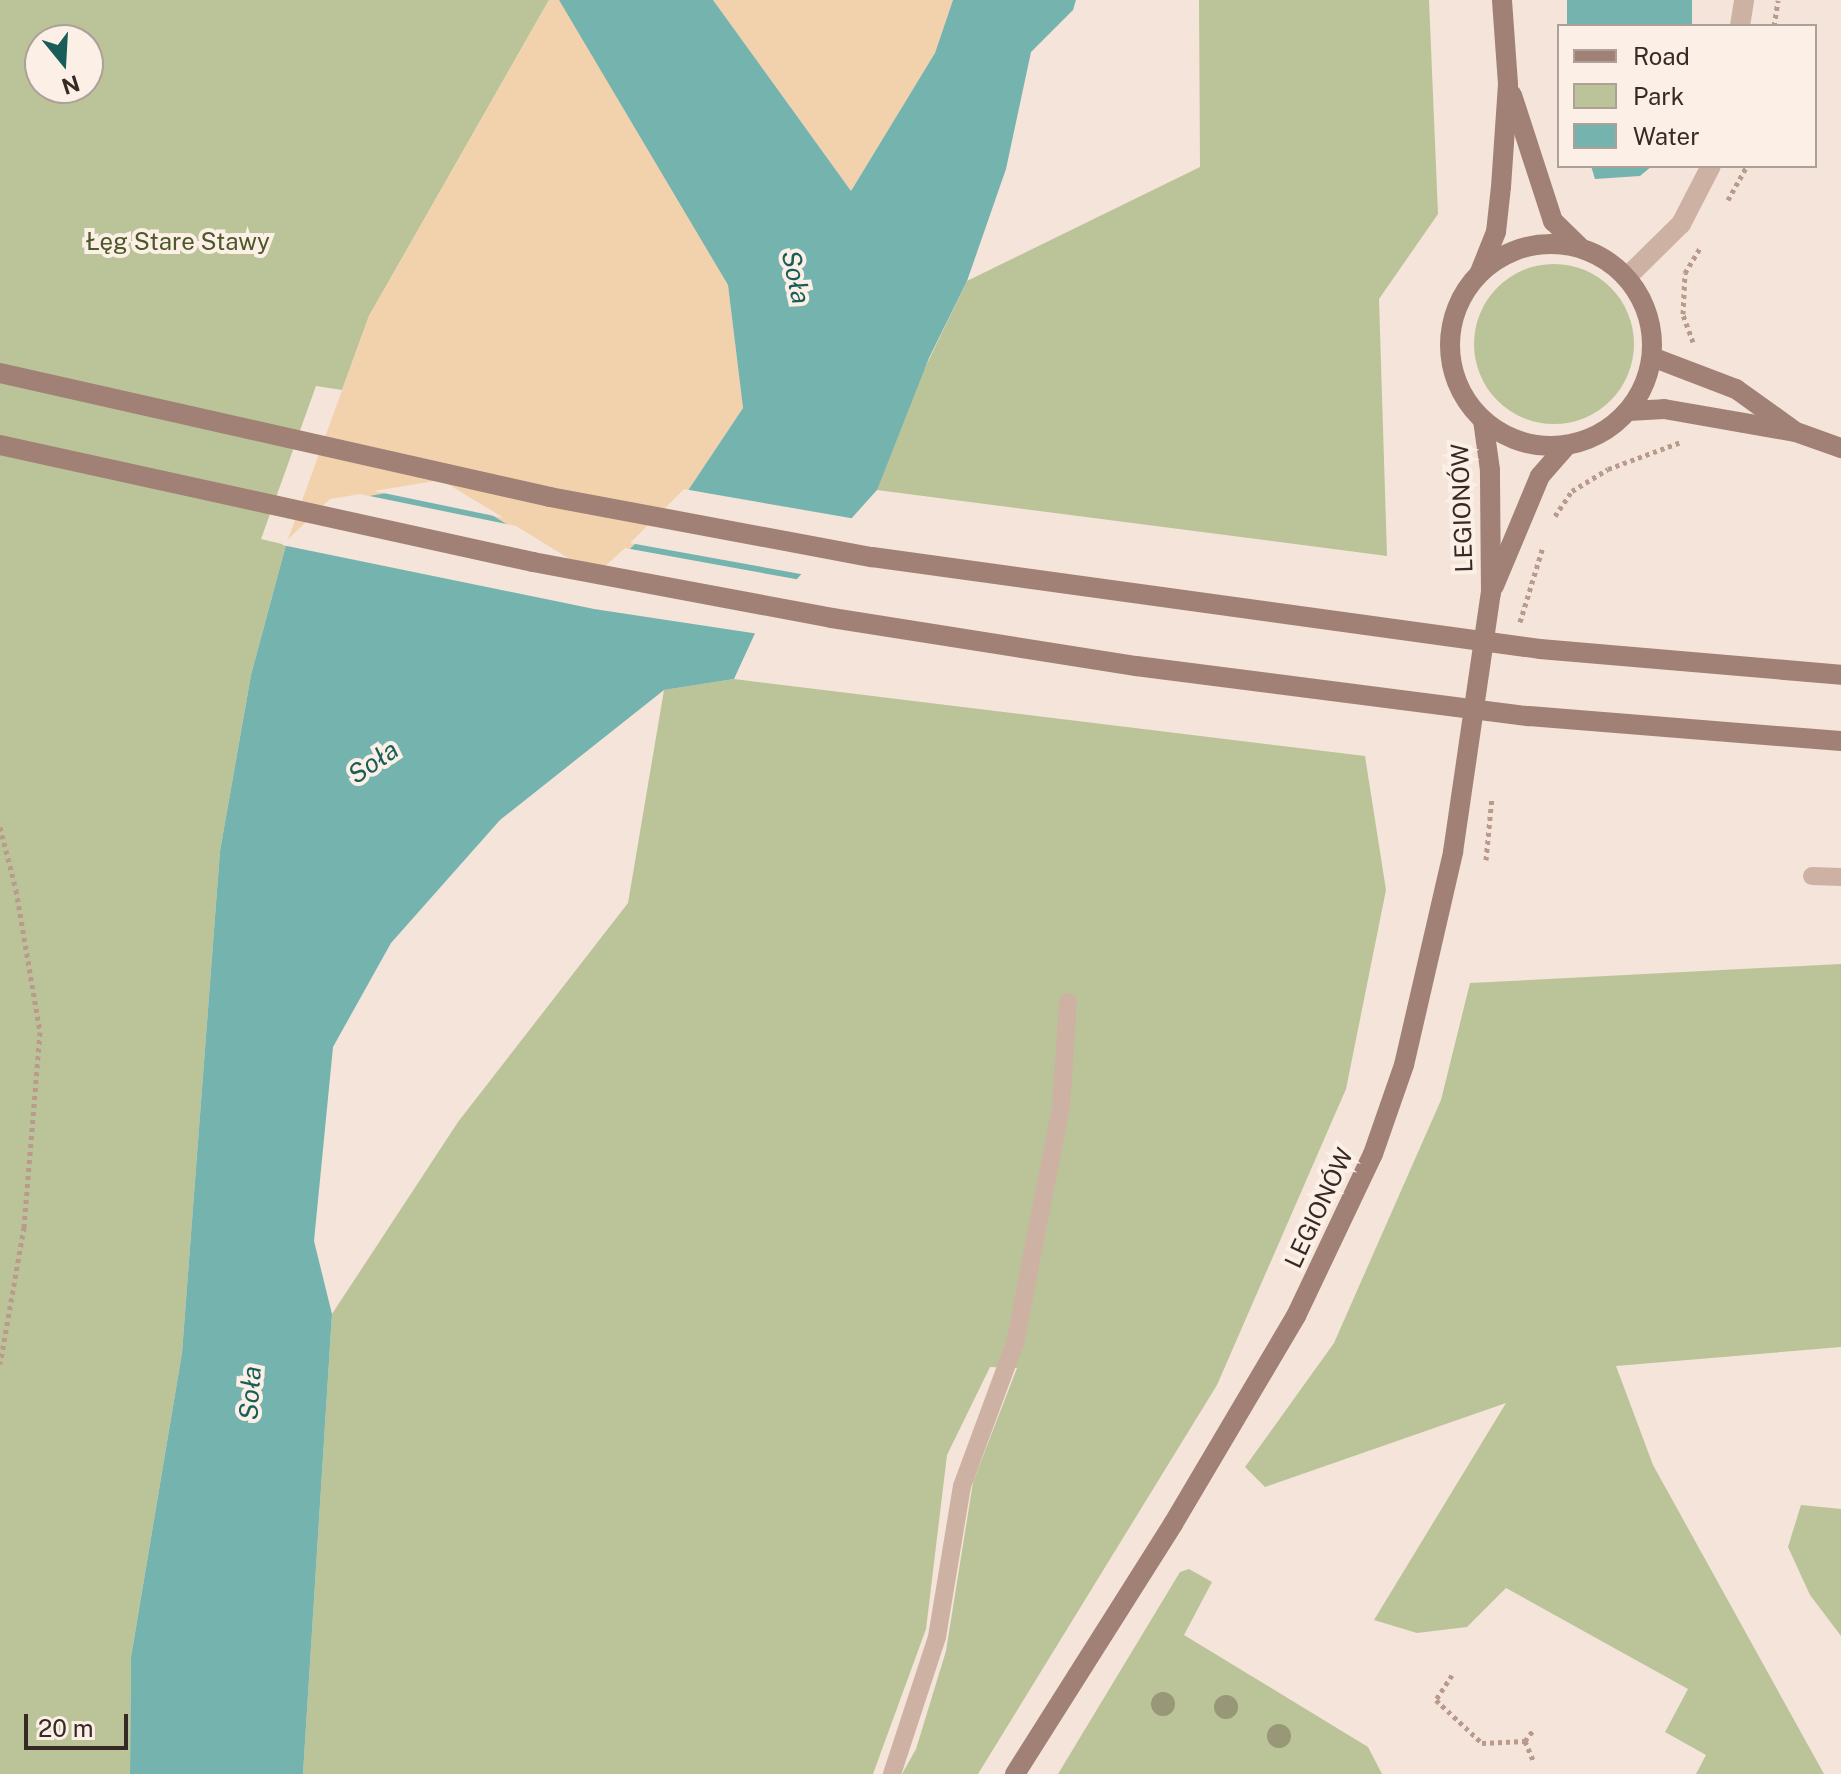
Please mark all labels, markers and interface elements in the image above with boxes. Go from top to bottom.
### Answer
north arrow [24,24,104,104]
legend [1557,24,1817,168]
text: Road [1633,42,1690,70]
text: N [59,70,83,100]
text: Park [1633,82,1684,110]
text: Water [1633,122,1700,150]
park label: Łęg Stare Stawy [86,228,270,256]
water label: Soła [775,247,817,307]
street label: LEGIONÓW [1445,443,1479,573]
water label: Soła [342,734,404,790]
street label: LEGIONÓW [1279,1143,1359,1273]
water label: Soła [233,1365,267,1421]
scale bar [28,1698,132,1748]
text: 20 m [38,1714,94,1742]

